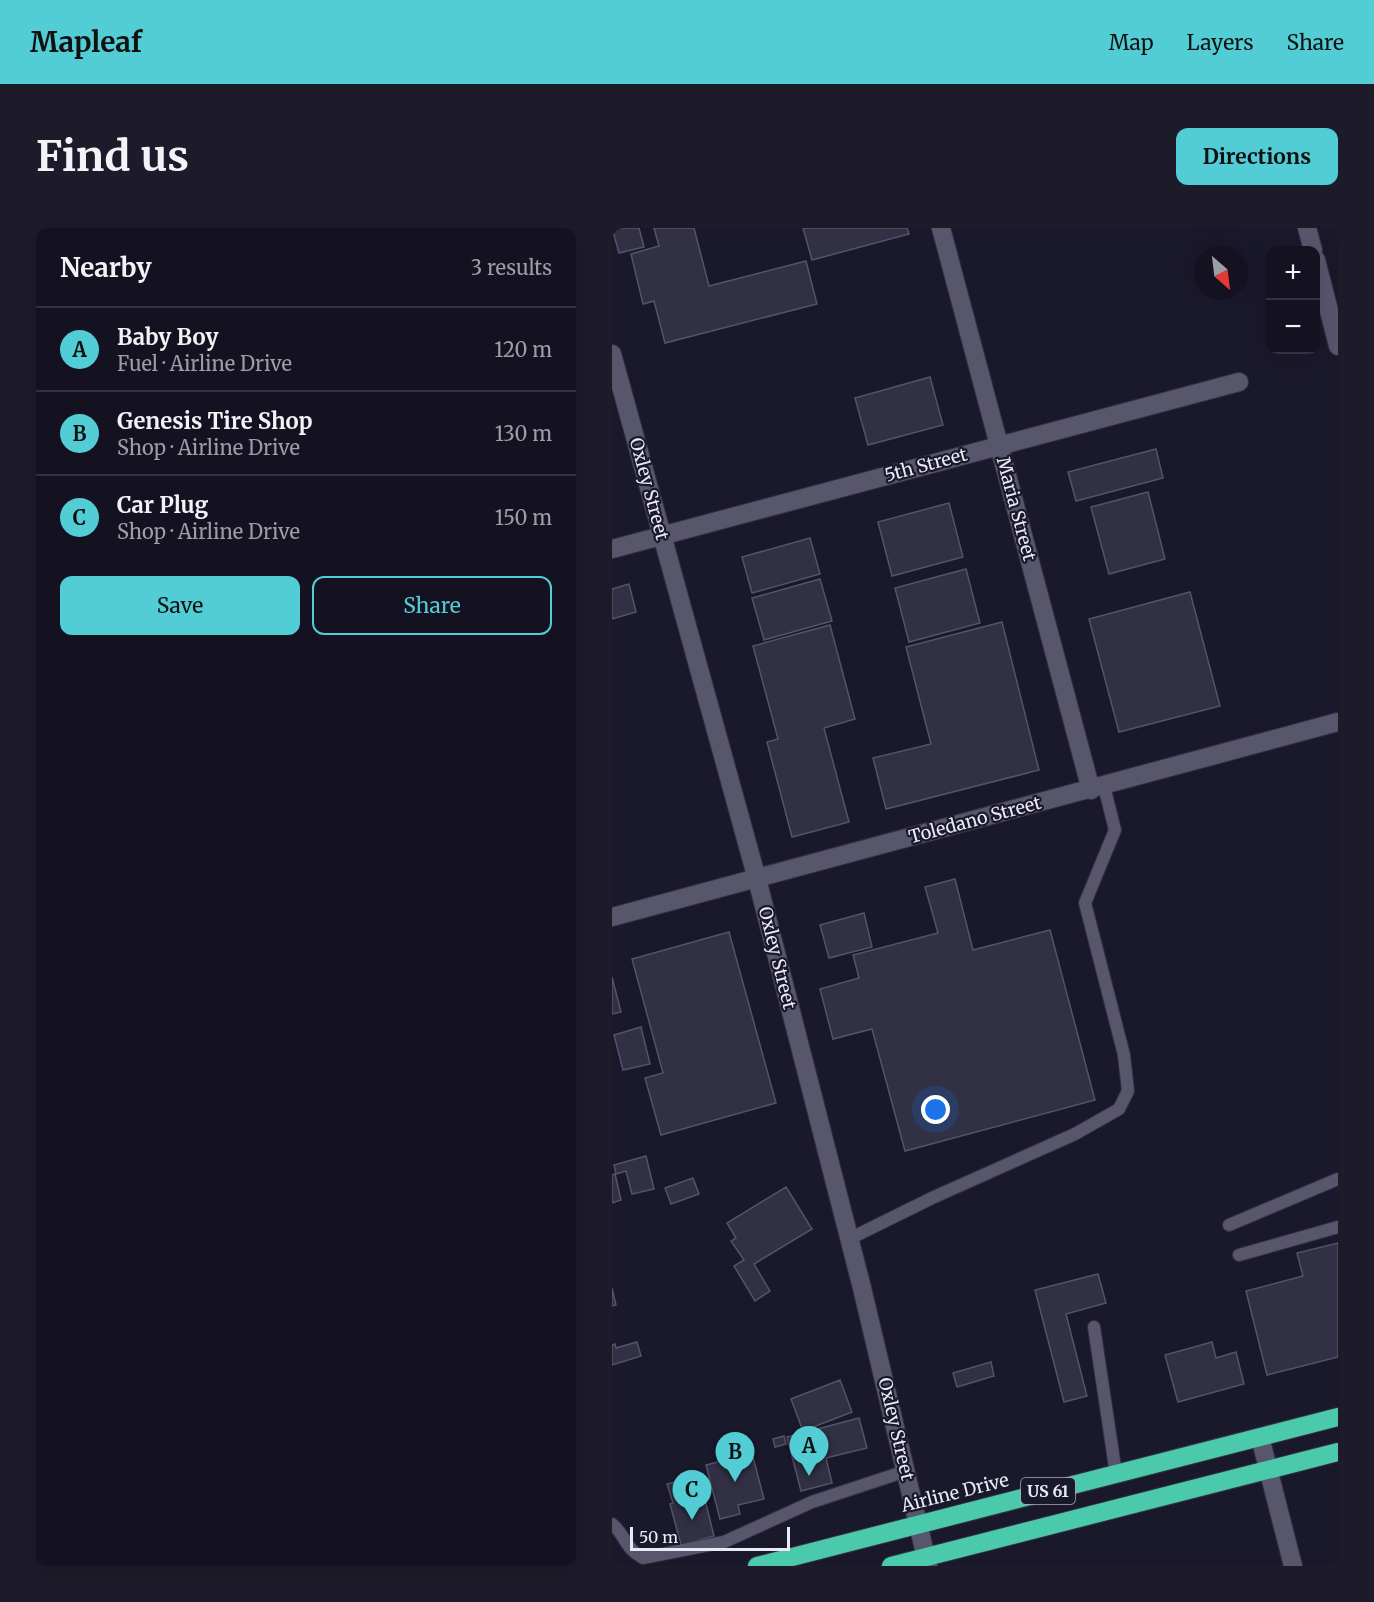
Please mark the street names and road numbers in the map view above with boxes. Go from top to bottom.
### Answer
street label: Oxley Street [625,435,674,543]
street label: 5th Street [882,442,970,487]
street label: Maria Street [992,454,1041,563]
street label: Toledano Street [906,791,1044,848]
street label: Oxley Street [754,904,801,1012]
street label: Oxley Street [873,1375,919,1483]
street label: Airline Drive [898,1468,1011,1517]
road number: US 61 [1021,1478,1075,1504]

